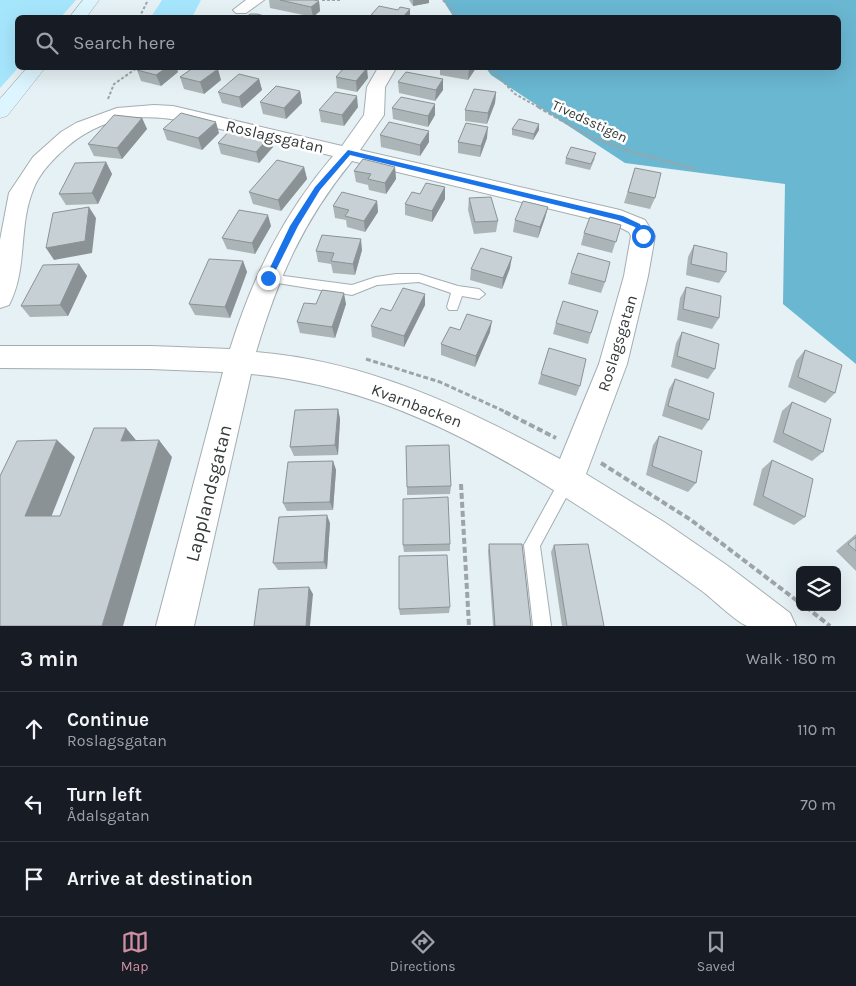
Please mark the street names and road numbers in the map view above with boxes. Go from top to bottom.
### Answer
street label: Tivedsstigen [549,97,630,146]
street label: Roslagsgatan [224,116,326,157]
street label: Roslagsgatan [594,293,641,394]
street label: Kvarnbacken [369,379,465,431]
street label: Lapplandsgatan [181,423,237,564]

